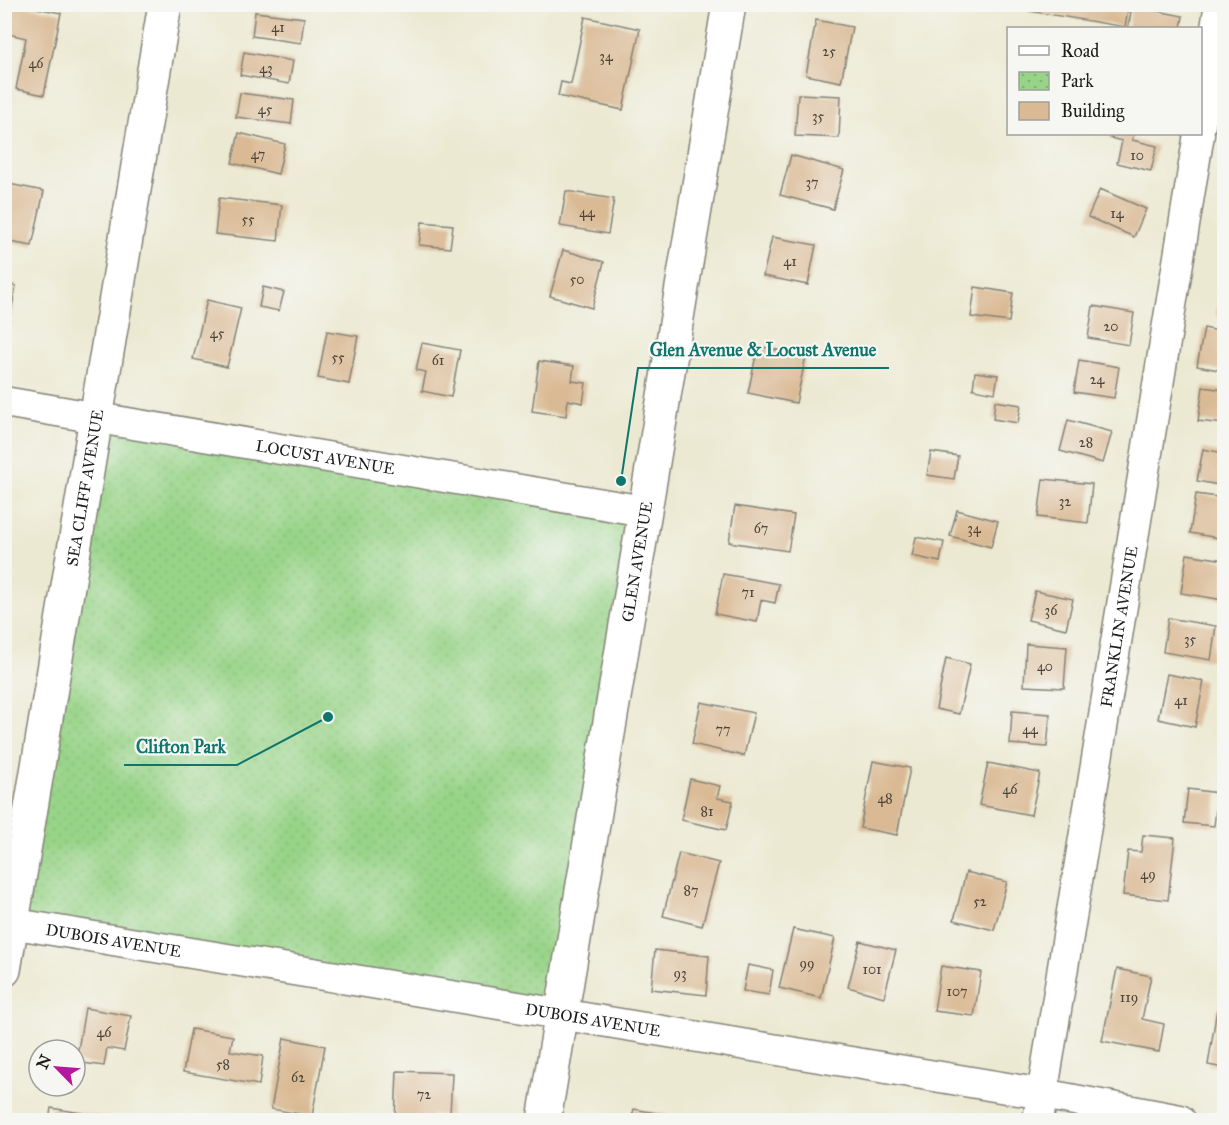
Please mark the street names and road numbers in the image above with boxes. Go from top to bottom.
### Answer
street label: SEA CLIFF AVENUE [62,408,107,568]
street label: LOCUST AVENUE [254,436,396,478]
street label: GLEN AVENUE [618,500,656,623]
street label: FRANKLIN AVENUE [1097,545,1142,709]
street label: DUBOIS AVENUE [44,920,183,961]
street label: DUBOIS AVENUE [524,999,662,1041]

